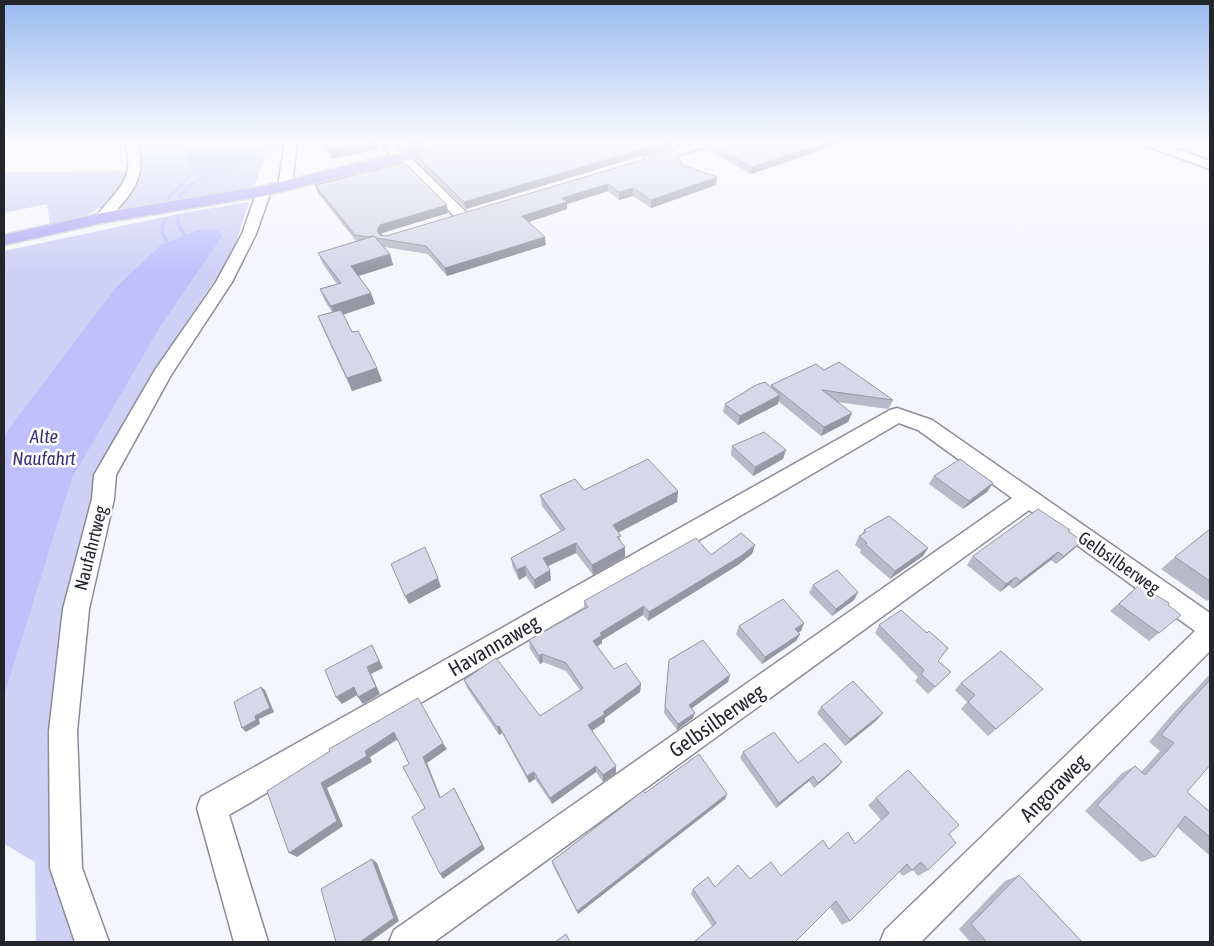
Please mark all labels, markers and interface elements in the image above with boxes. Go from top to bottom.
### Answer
water label: Alte Naufahrt [12,425,76,469]
street label: Naufahrtweg [70,503,111,592]
street label: Gelbsilberweg [1074,527,1164,599]
street label: Havannaweg [444,609,543,681]
street label: Gelbsilberweg [664,679,769,762]
street label: Angoraweg [1015,749,1092,826]

